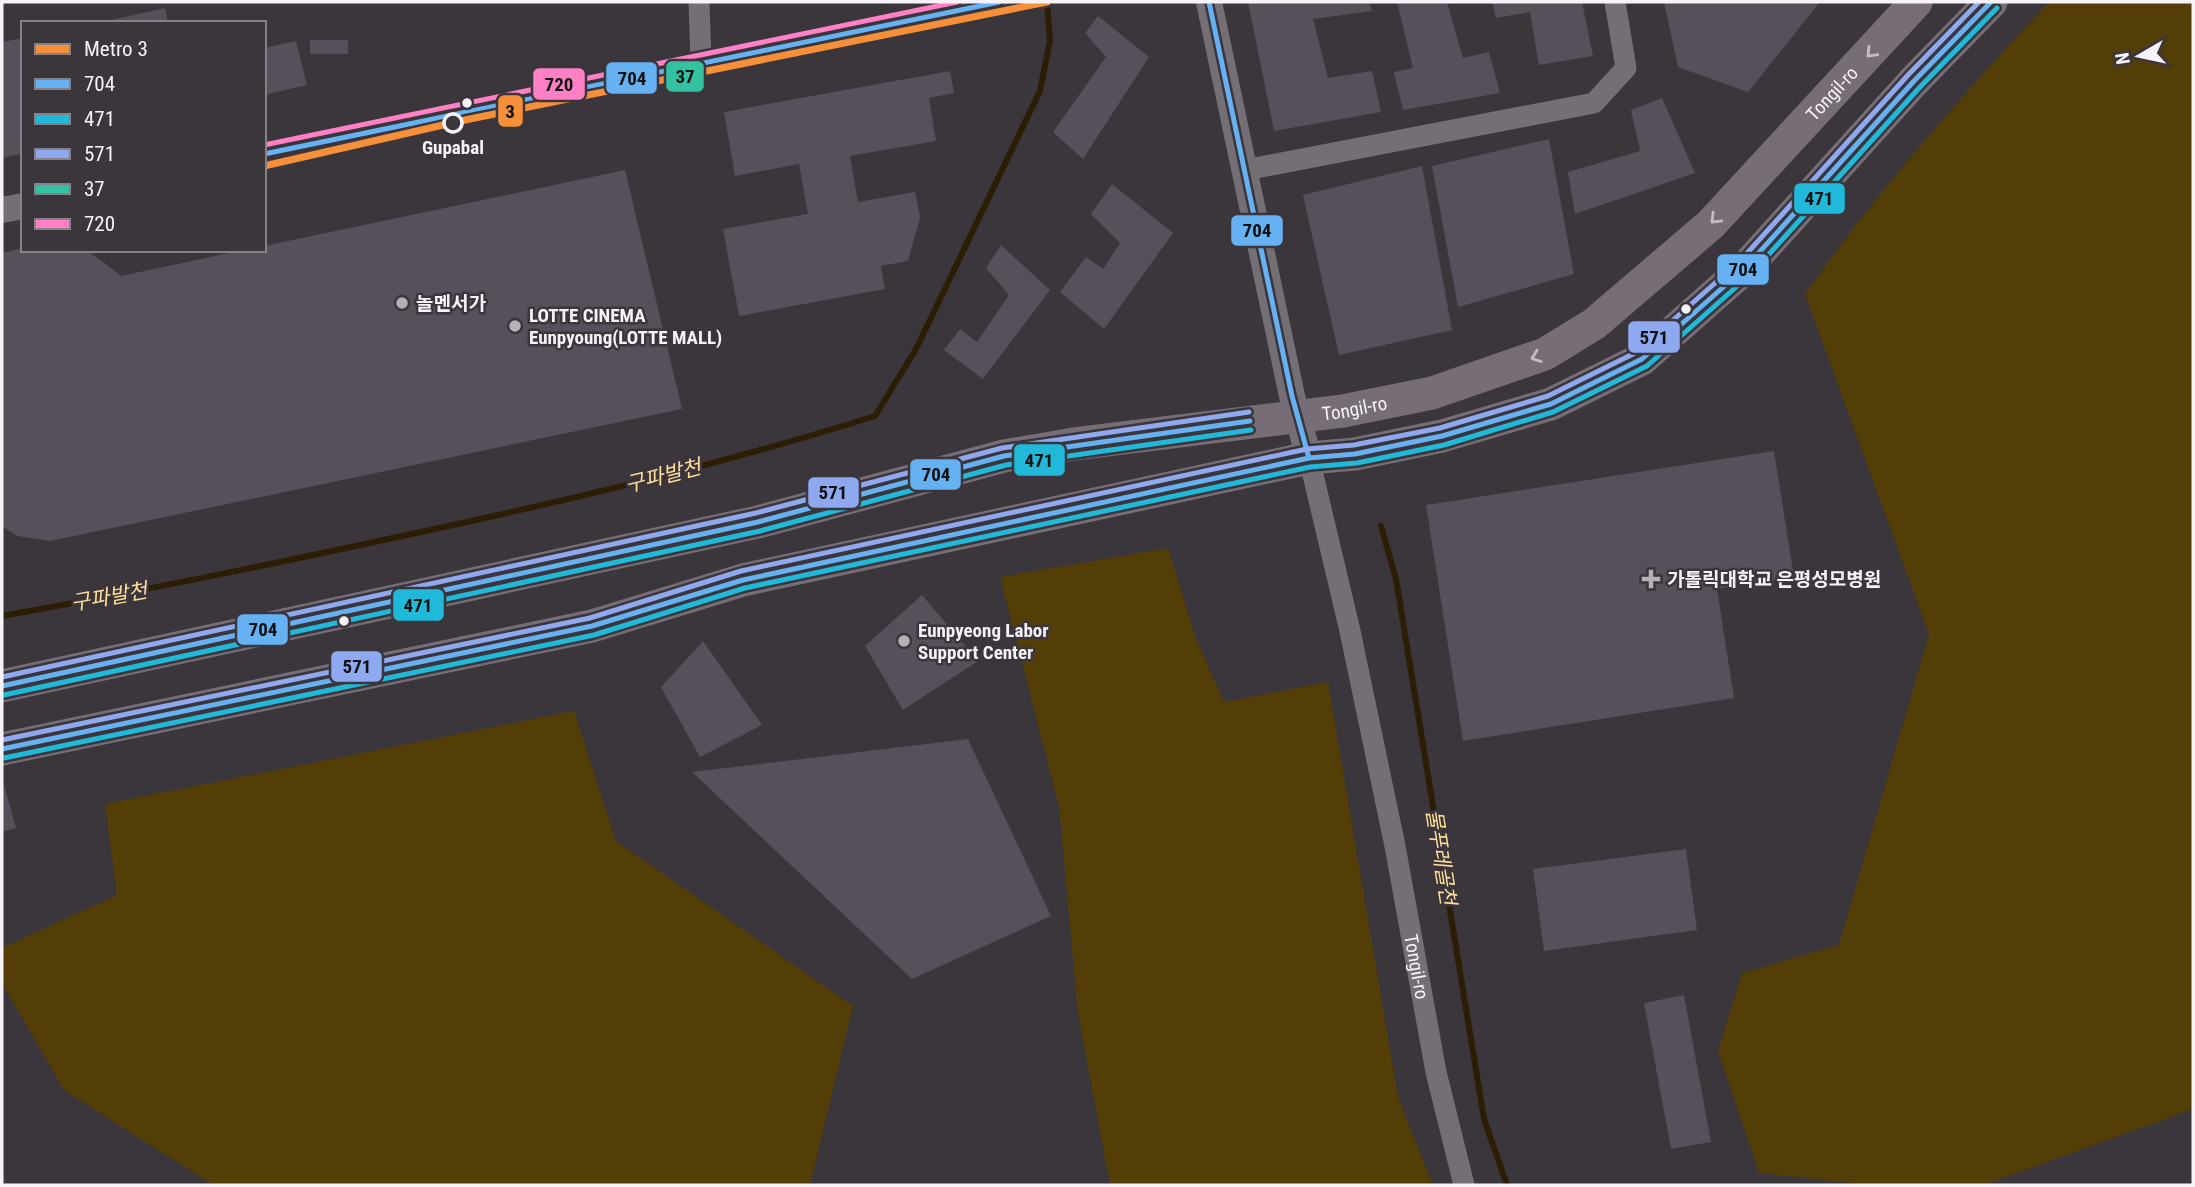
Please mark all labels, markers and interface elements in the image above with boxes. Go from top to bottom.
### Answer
legend [21,21,266,252]
north arrow [2104,21,2174,91]
text: Metro 3 [84,37,148,61]
one-way arrow [1867,45,1879,58]
text: N [2110,51,2135,66]
line badge: 37 [665,60,705,93]
line badge: 704 [605,61,658,95]
street label: Tongil-ro [1801,61,1862,125]
text: 37 [675,65,695,88]
line badge: 720 [532,67,586,101]
text: 704 [618,67,646,90]
text: 704 [84,72,115,96]
text: 720 [545,73,573,96]
line badge: 3 [497,94,524,128]
unlabelled marker [460,96,474,110]
text: 3 [505,100,515,123]
text: 471 [84,107,115,131]
marker: Gupabal [443,113,463,133]
place label: Gupabal [422,136,484,159]
text: 571 [84,142,115,166]
text: 37 [84,177,105,201]
line badge: 471 [1793,182,1846,215]
text: 471 [1805,187,1833,210]
one-way arrow [1711,211,1724,224]
text: 720 [84,212,115,236]
line badge: 704 [1230,214,1284,247]
text: 704 [1243,219,1271,242]
line badge: 704 [1716,253,1770,286]
text: 704 [1729,258,1757,281]
place label: 놀멘서가 [416,292,486,315]
marker: 놀멘서가 [394,295,410,311]
unlabelled marker [1679,302,1693,316]
place label: LOTTE CINEMA Eunpyoung(LOTTE MALL) [529,304,722,349]
marker: LOTTE CINEMA Eunpyoung(LOTTE MALL) [507,318,523,334]
line badge: 571 [1627,320,1681,354]
text: 571 [1640,326,1668,349]
one-way arrow [1530,348,1542,362]
street label: Tongil-ro [1321,391,1389,425]
line badge: 471 [1013,443,1066,477]
text: 471 [1025,449,1053,472]
water label: 구파발천 [623,454,706,497]
line badge: 704 [909,458,962,491]
text: 704 [922,463,950,486]
line badge: 571 [807,476,860,509]
text: 571 [819,481,847,504]
place label: 가톨릭대학교 은평성모병원 [1667,568,1881,591]
marker: 가톨릭대학교 은평성모병원 [1641,569,1661,589]
water label: 구파발천 [69,578,152,616]
line badge: 471 [392,588,445,622]
text: 471 [404,594,432,617]
line badge: 704 [236,613,289,646]
unlabelled marker [337,614,351,628]
text: 704 [249,618,277,641]
place label: Eunpyeong Labor Support Center [918,619,1049,664]
marker: Eunpyeong Labor Support Center [896,633,912,649]
line badge: 571 [330,650,383,683]
text: 571 [343,655,371,678]
water label: 물푸레골천 [1422,807,1461,909]
street label: Tongil-ro [1400,932,1434,1001]

